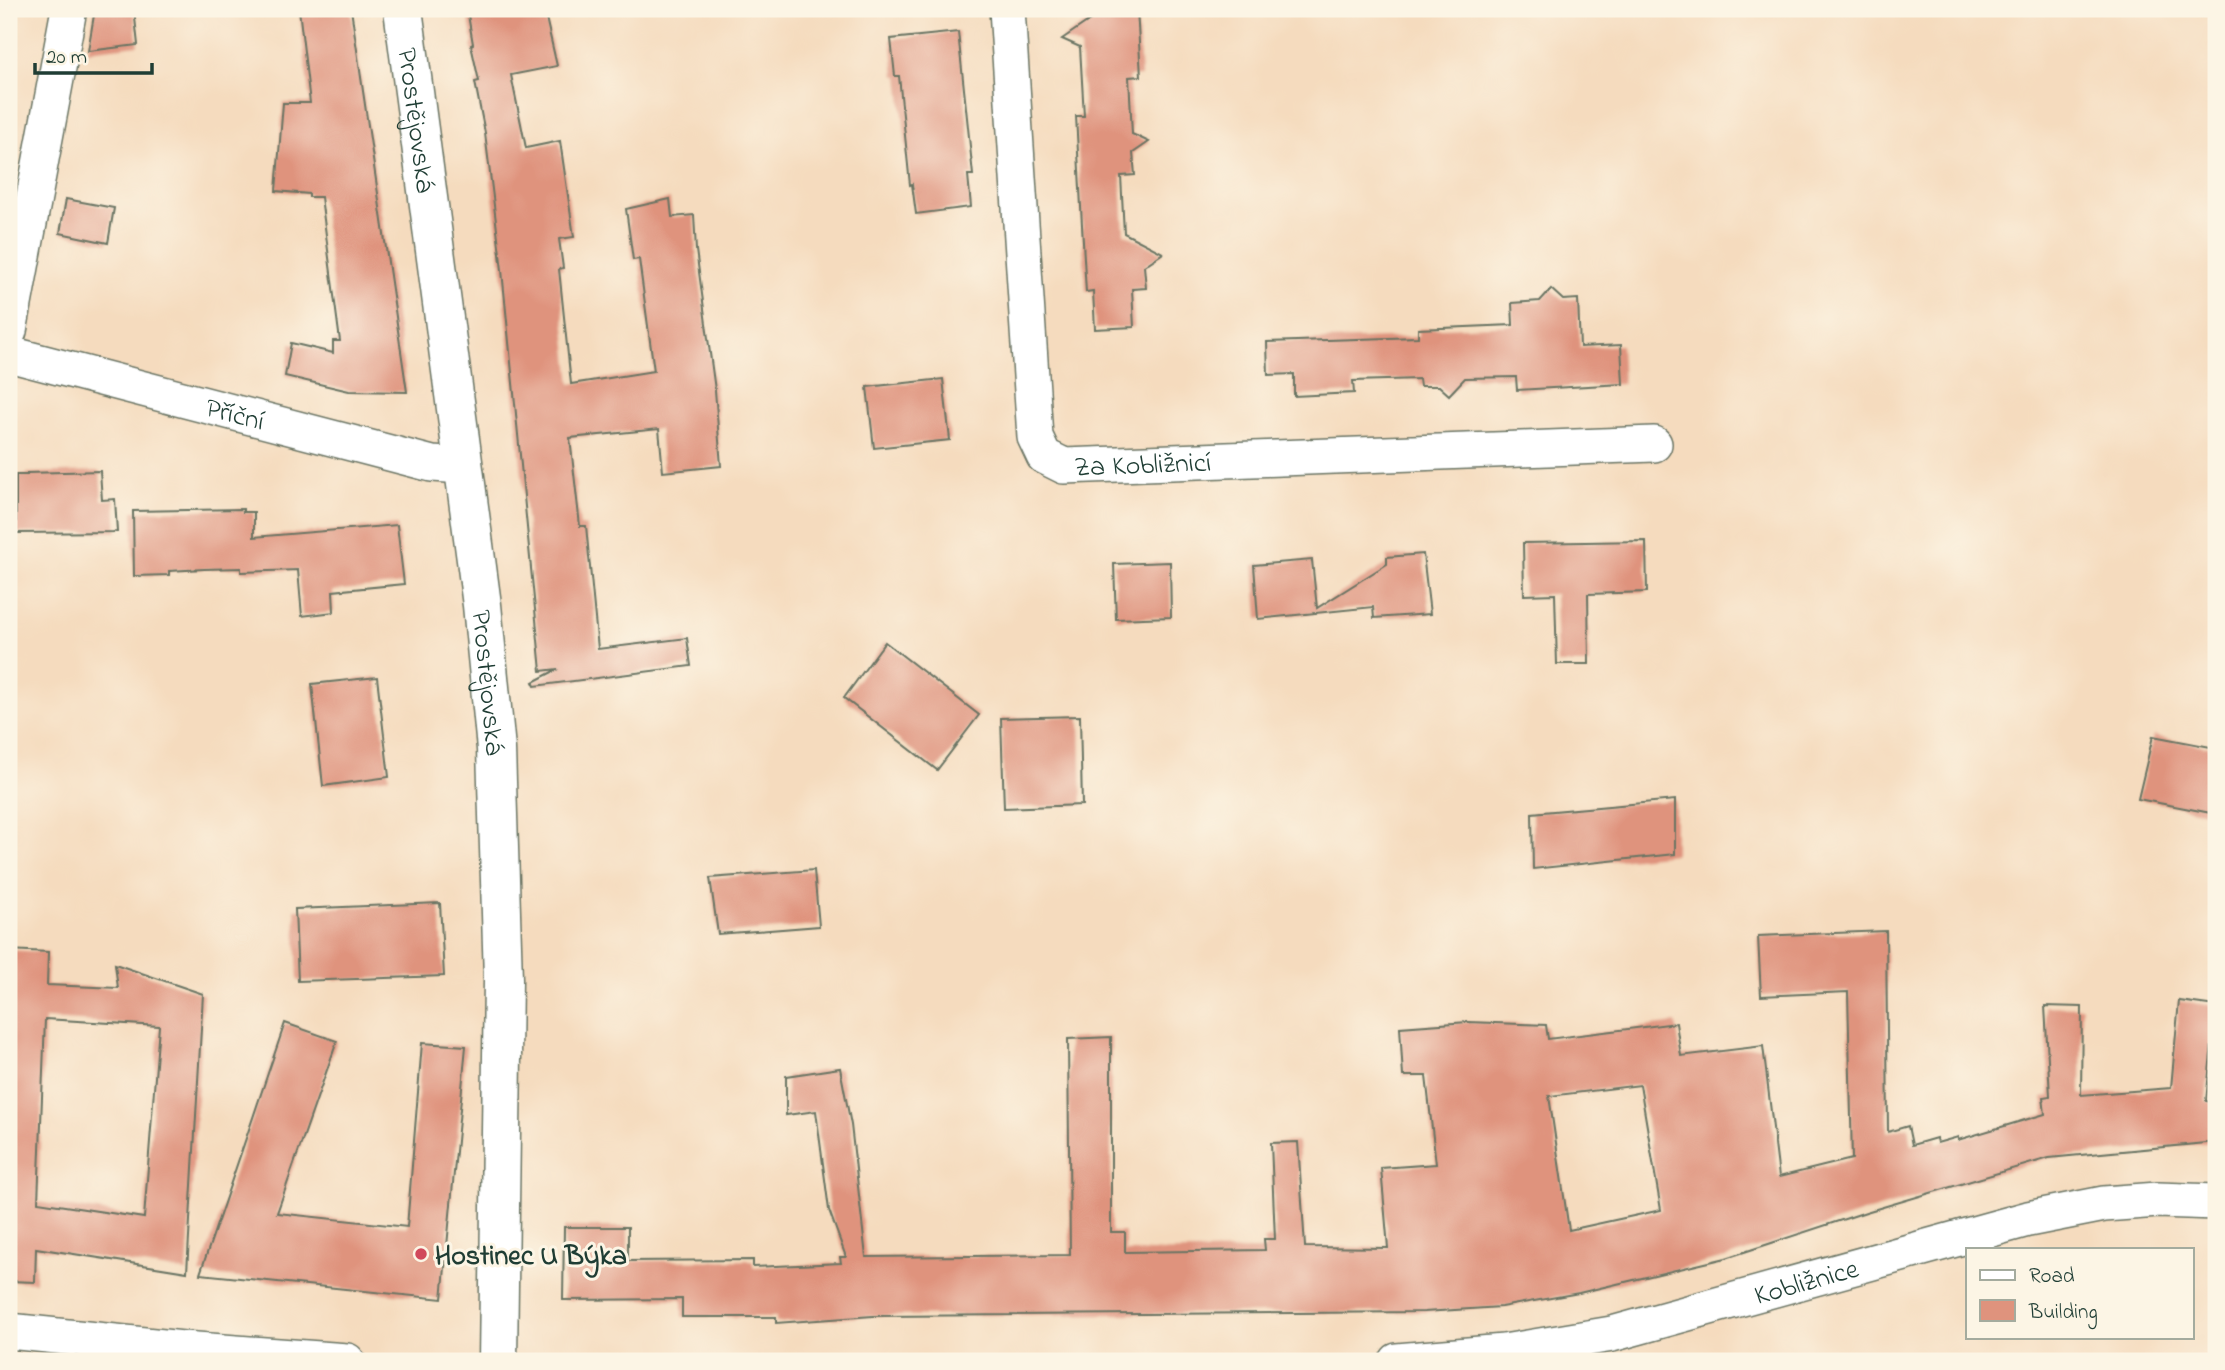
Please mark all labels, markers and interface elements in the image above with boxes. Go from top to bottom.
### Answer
scale bar [35,32,152,76]
text: 20 m [46,43,87,73]
street label: Prostějovská [384,46,444,195]
street label: Příční [201,389,269,444]
street label: Za Kobližnicí [1073,444,1212,490]
street label: Prostějovská [459,608,513,757]
place label: Hostinec U Býka [435,1237,627,1278]
marker: Hostinec U Býka [413,1246,429,1262]
legend [1966,1248,2194,1338]
street label: Kobližnice [1750,1250,1864,1318]
text: Road [2029,1262,2075,1292]
text: Building [2028,1298,2098,1330]

